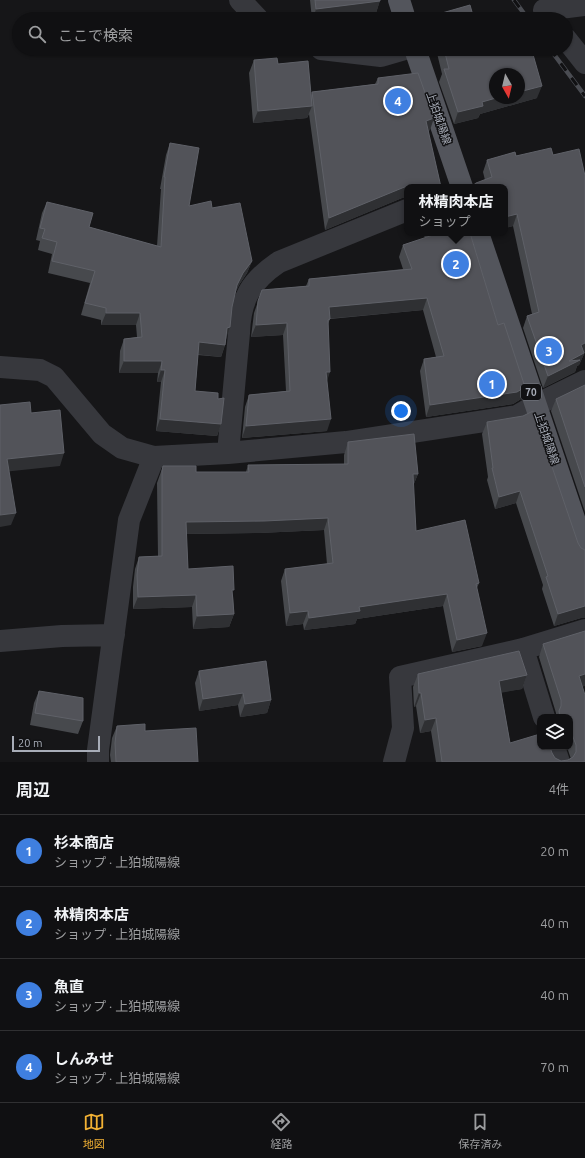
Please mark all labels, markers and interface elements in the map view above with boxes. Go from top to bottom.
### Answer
search box [12,12,573,56]
icon: search [26,23,48,45]
text: ここで検索 [58,27,133,44]
north arrow [489,68,525,104]
pin: 4 [385,86,411,116]
street label: 上狛城陽線 [424,90,454,146]
popup [404,184,508,236]
text: 林精肉本店 [418,193,494,210]
text: ショップ [418,214,471,228]
pin: 2 [443,249,469,279]
pin: 3 [536,336,562,366]
pin: 1 [479,369,505,399]
road number: 70 [521,384,541,400]
your location [391,401,411,421]
street label: 上狛城陽線 [532,410,562,466]
map controls [537,714,573,750]
button: layers [537,714,573,750]
scale bar [12,734,100,753]
text: 20 m [18,737,42,749]
text: 周辺 [16,780,50,799]
text: 4件 [549,782,569,796]
text: 杉本商店 [54,834,114,851]
text: 1 [25,844,33,858]
text: 20 m [540,844,569,858]
text: ショップ · 上狛城陽線 [54,855,180,869]
text: 林精肉本店 [54,906,129,923]
text: 2 [25,916,33,930]
text: 40 m [540,916,569,930]
text: ショップ · 上狛城陽線 [54,927,180,941]
text: 魚直 [54,978,84,995]
text: 3 [25,988,33,1002]
text: 40 m [540,988,569,1002]
text: ショップ · 上狛城陽線 [54,999,180,1013]
text: しんみせ [54,1050,114,1067]
text: 4 [25,1060,33,1074]
text: 70 m [540,1060,569,1074]
text: ショップ · 上狛城陽線 [54,1071,180,1085]
tab: 地図 [83,1111,105,1151]
tab: 経路 [270,1111,292,1151]
tab: 保存済み [458,1111,502,1151]

